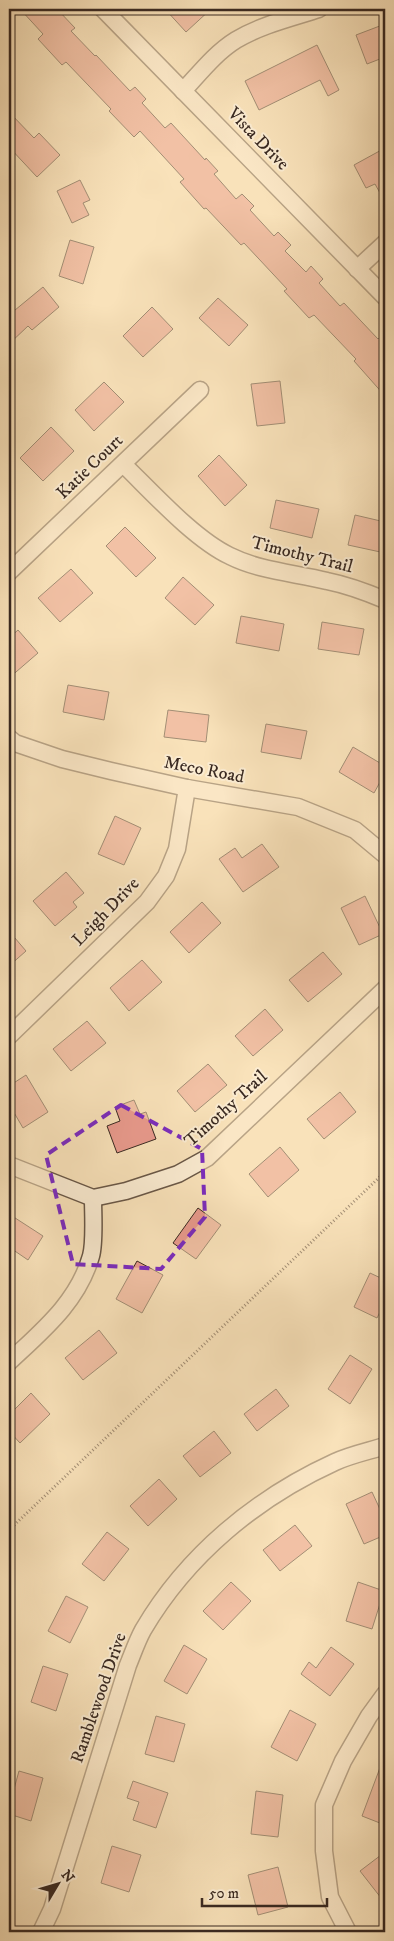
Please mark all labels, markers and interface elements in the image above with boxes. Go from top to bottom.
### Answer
street label: Vista Drive [222,102,293,175]
street label: Katie Court [52,430,128,504]
street label: Timothy Trail [249,532,356,578]
street label: Meco Road [162,751,246,789]
street label: Leigh Drive [68,873,144,951]
street label: Timothy Trail [180,1066,272,1152]
street label: Ramblewood Drive [66,1630,132,1766]
north arrow [32,1858,82,1908]
text: N [57,1867,78,1887]
scale bar [202,1876,326,1908]
text: 50 m [209,1884,239,1903]

